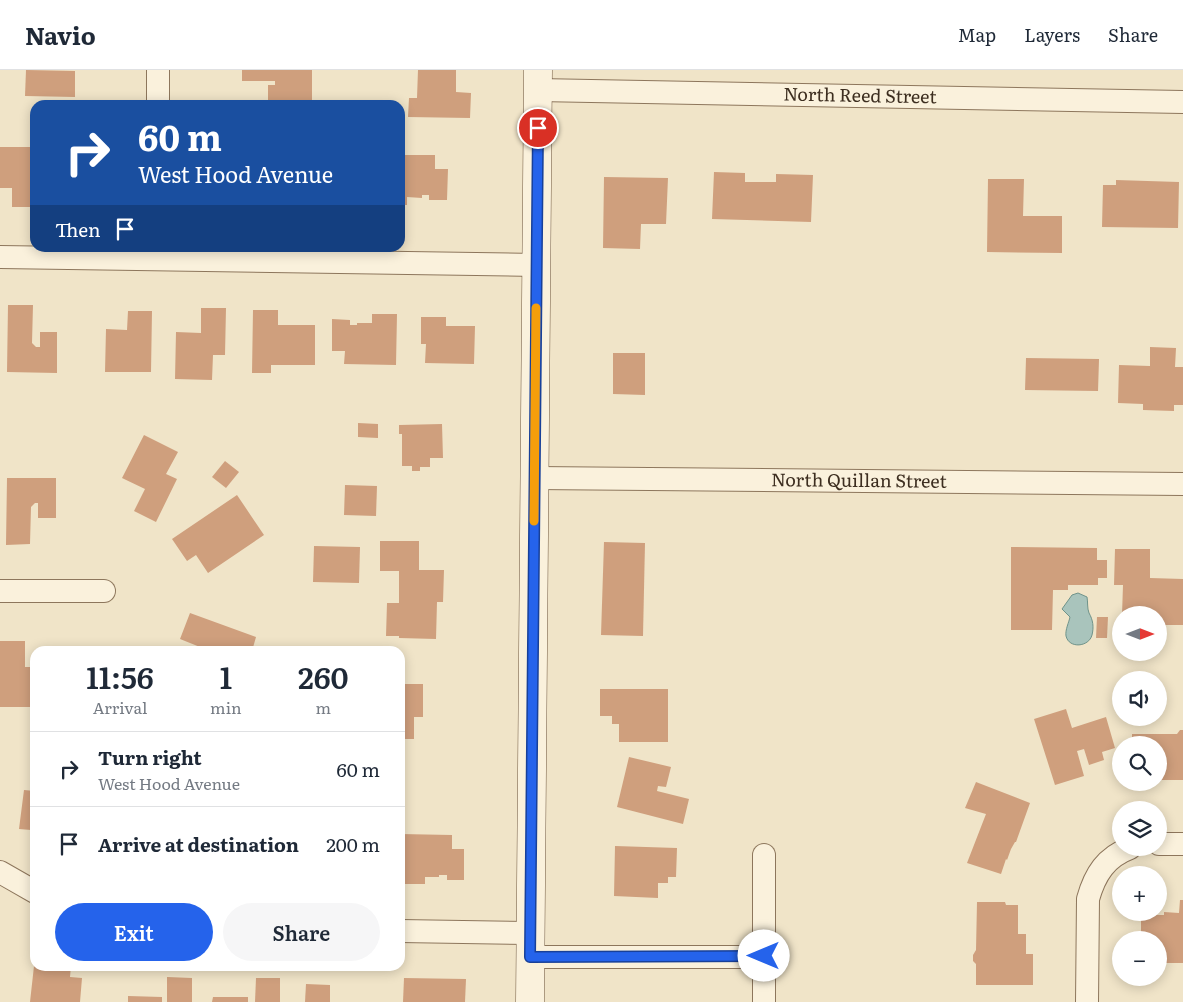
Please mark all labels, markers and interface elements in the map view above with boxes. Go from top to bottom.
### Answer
text: Navio [25,17,96,52]
text: Map [958,21,996,48]
text: Layers [1024,21,1080,48]
text: Share [1108,21,1158,48]
street label: North Reed Street [783,80,938,109]
pin [517,107,559,149]
text: 60 m [138,110,222,162]
icon: arrive [524,114,552,142]
icon: right [55,120,120,185]
text: West Hood Avenue [138,157,333,190]
text: Then [55,215,101,243]
icon: arrive [111,215,139,243]
street label: North Quillan Street [771,465,948,494]
north arrow [1112,606,1168,661]
map controls [1112,606,1167,986]
text: 11:56 [86,654,154,698]
text: 1 [220,654,232,698]
text: 260 [298,654,349,698]
button: sound [1112,671,1167,726]
text: Arrival [93,695,147,719]
text: min [210,695,242,719]
text: m [315,695,331,719]
button: search [1112,736,1167,791]
text: Turn right [98,743,202,771]
icon: right [55,755,83,783]
text: 60 m [337,755,380,783]
text: West Hood Avenue [98,771,240,795]
button: layers [1112,801,1167,856]
icon: arrive [55,830,83,858]
text: Arrive at destination [98,830,299,858]
text: 200 m [326,830,380,858]
button: + [1112,866,1167,921]
button: Exit [55,903,213,961]
button: Share [223,903,380,961]
position arrow [737,929,789,981]
button: − [1112,931,1167,986]

